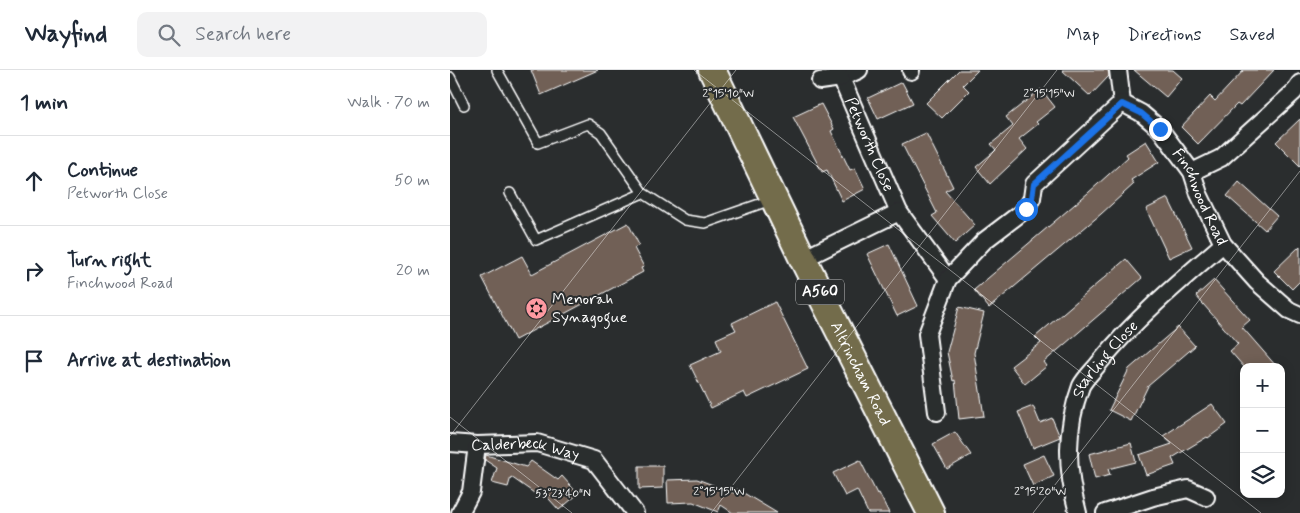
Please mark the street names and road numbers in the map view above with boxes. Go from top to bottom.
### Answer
street label: Petworth Close [840,94,899,195]
street label: Finchwood Road [1167,144,1233,249]
road number: A560 [796,280,844,304]
street label: Starling Close [1067,316,1143,401]
street label: Altrincham Road [826,318,896,429]
street label: Calderbeck Way [470,432,582,466]

